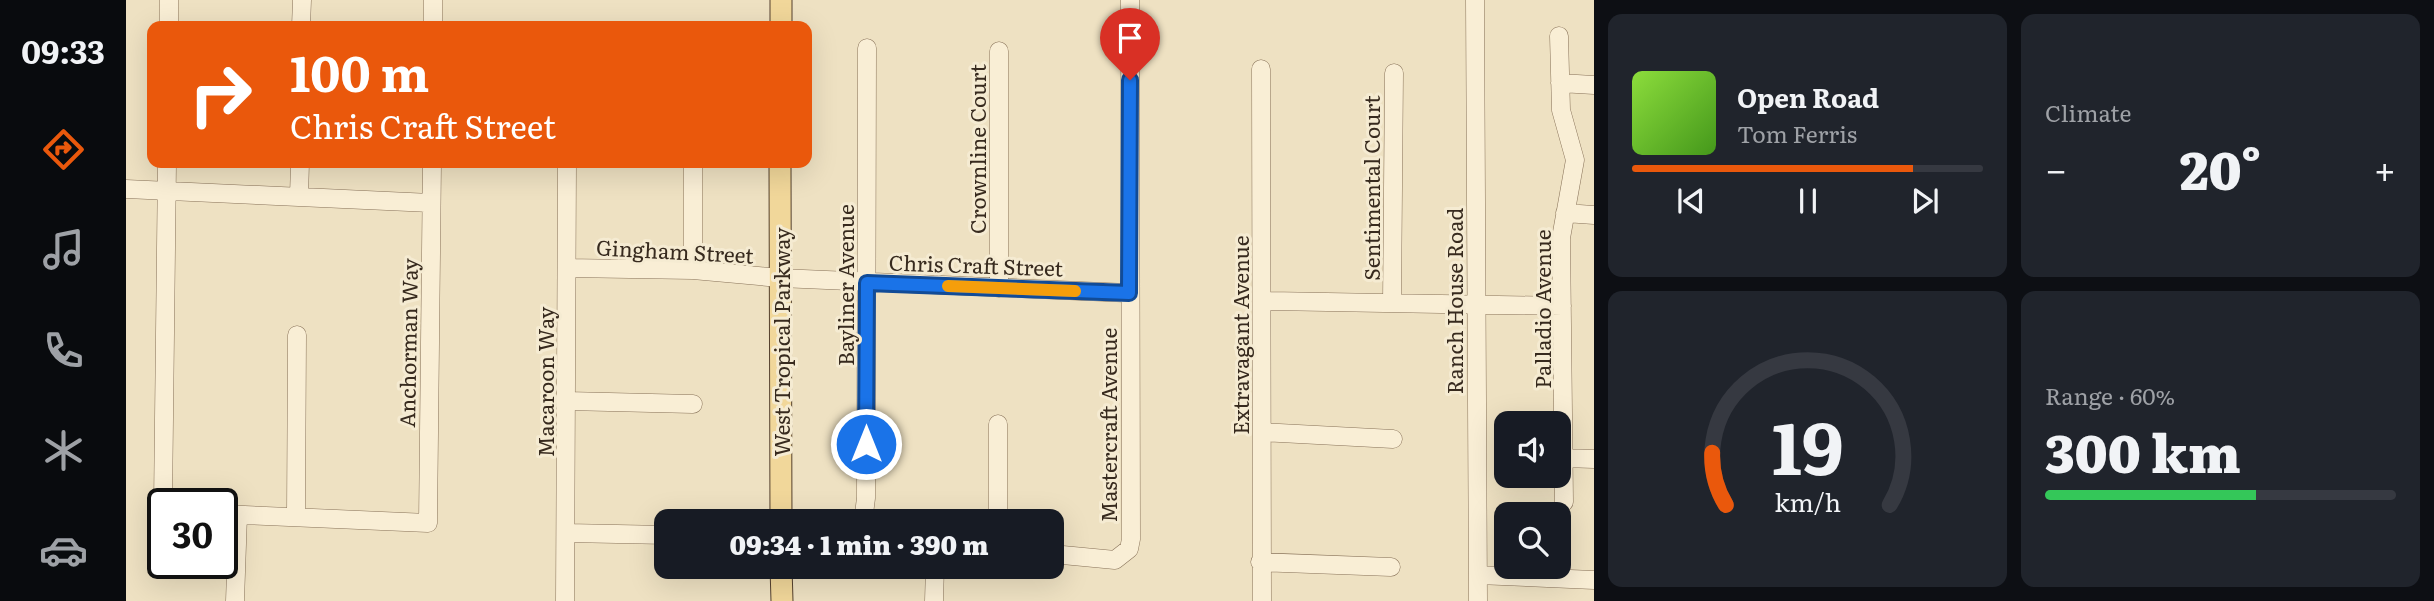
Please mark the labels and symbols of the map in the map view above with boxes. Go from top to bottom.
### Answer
pin [1100,8,1160,80]
street label: Crownline Court [961,64,992,234]
street label: Sentimental Court [1355,95,1386,281]
street label: Bayliner Avenue [829,204,860,366]
street label: Ranch House Road [1438,208,1469,394]
street label: West Tropical Parkway [765,226,796,457]
street label: Palladio Avenue [1526,229,1557,389]
street label: Gingham Street [595,230,755,270]
street label: Extravagant Avenue [1224,235,1255,435]
street label: Chris Craft Street [888,245,1064,283]
street label: Anchorman Way [390,257,424,428]
street label: Macaroon Way [529,306,560,457]
street label: Mastercraft Avenue [1092,327,1123,522]
position arrow [829,407,903,481]
speed limit sign: 30 [147,488,238,579]

